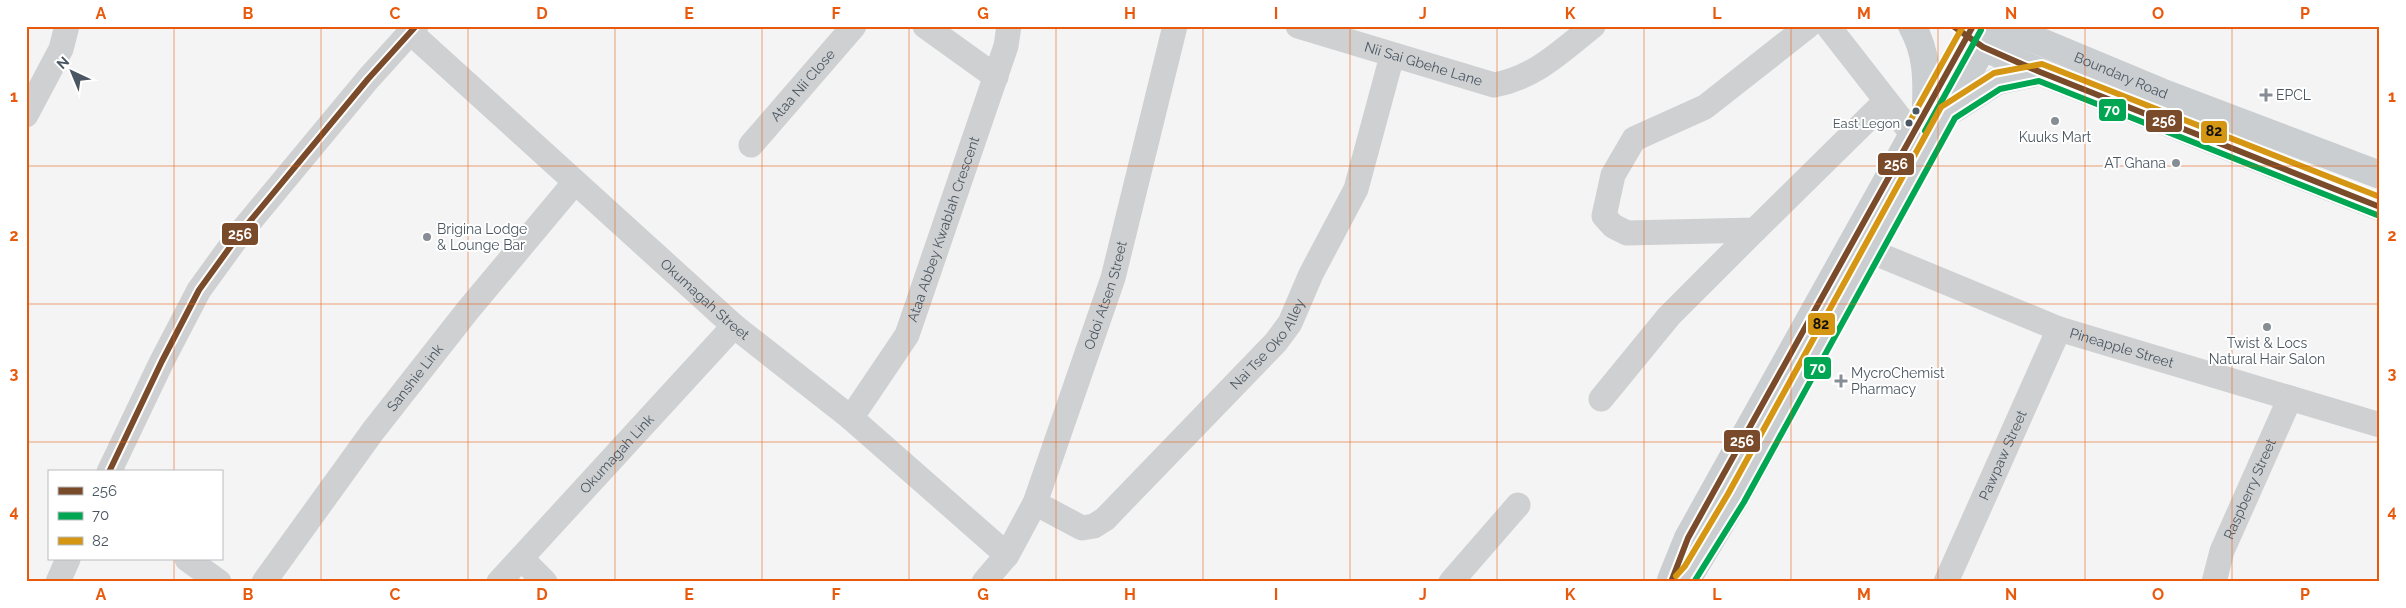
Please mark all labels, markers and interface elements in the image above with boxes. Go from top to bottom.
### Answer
text: A [96,4,107,23]
text: B [243,4,254,23]
text: C [390,4,401,23]
text: D [536,4,548,23]
text: E [684,4,694,23]
text: F [831,4,841,23]
text: G [977,4,989,23]
text: H [1124,4,1136,23]
text: I [1274,4,1278,23]
text: J [1419,4,1427,23]
text: K [1565,4,1576,23]
text: L [1712,4,1722,23]
text: M [1857,4,1871,23]
text: N [2005,4,2017,23]
text: O [2152,4,2164,23]
text: P [2300,4,2310,23]
street label: Nii Sai Gbehe Lane [1363,38,1484,89]
street label: Ataa Nii Close [767,46,838,125]
north arrow [48,48,98,98]
street label: Boundary Road [2072,49,2170,102]
text: N [54,53,72,72]
text: 1 [10,87,18,106]
place label: EPCL [2276,87,2311,103]
text: 1 [2388,87,2396,106]
marker: EPCL [2260,89,2272,101]
line badge: 70 [2098,98,2127,122]
text: 70 [2104,102,2120,118]
unlabelled marker [1911,106,1921,116]
line badge: 256 [2145,109,2183,133]
text: 256 [2152,113,2176,129]
marker: Kuuks Mart [2049,115,2061,127]
place label: East Legon [1833,116,1900,131]
marker: East Legon [1904,118,1914,128]
line badge: 82 [2200,120,2228,144]
text: 82 [2206,123,2222,139]
place label: Kuuks Mart [2019,129,2092,145]
street label: Ataa Abbey Kwablah Crescent [904,134,983,324]
line badge: 256 [1877,152,1915,176]
place label: AT Ghana [2104,155,2166,171]
text: 256 [1884,156,1908,172]
marker: AT Ghana [2170,157,2182,169]
place label: Brigina Lodge & Lounge Bar [437,221,527,253]
line badge: 256 [221,222,259,246]
text: 2 [9,226,19,245]
text: 256 [228,226,252,242]
text: 2 [2387,226,2397,245]
marker: Brigina Lodge & Lounge Bar [421,231,433,243]
street label: Odoi Atsen Street [1081,239,1130,352]
street label: Okumagah Street [657,255,753,343]
street label: Nai Tse Oko Alley [1227,296,1308,393]
line badge: 82 [1807,312,1836,336]
text: 82 [1813,316,1829,332]
marker: Twist & Locs Natural Hair Salon [2261,321,2273,333]
street label: Pineapple Street [2068,325,2176,371]
place label: Twist & Locs Natural Hair Salon [2209,335,2325,367]
street label: Sanshie Link [384,340,446,414]
line badge: 70 [1803,356,1832,380]
text: 70 [1810,360,1826,376]
text: 3 [10,364,19,383]
text: 3 [2388,364,2397,383]
place label: MycroChemist Pharmacy [1851,365,1945,397]
marker: MycroChemist Pharmacy [1835,375,1847,387]
street label: Pawpaw Street [1976,407,2030,503]
street label: Okumagah Link [576,411,657,497]
line badge: 256 [1723,429,1761,453]
text: 256 [1730,433,1754,449]
street label: Raspberry Street [2220,436,2279,542]
legend [48,470,222,560]
text: 256 [92,482,117,500]
text: 4 [9,502,19,521]
text: 4 [2387,502,2397,521]
text: 70 [92,506,109,524]
text: 82 [92,532,109,550]
text: A [96,585,107,604]
text: B [243,585,254,604]
text: C [390,585,401,604]
text: D [536,585,548,604]
text: E [684,585,694,604]
text: F [831,585,841,604]
text: G [977,585,989,604]
text: H [1124,585,1136,604]
text: I [1274,585,1278,604]
text: J [1419,585,1427,604]
text: K [1565,585,1576,604]
text: L [1712,585,1722,604]
text: M [1857,585,1871,604]
text: N [2005,585,2017,604]
text: O [2152,585,2164,604]
text: P [2300,585,2310,604]

